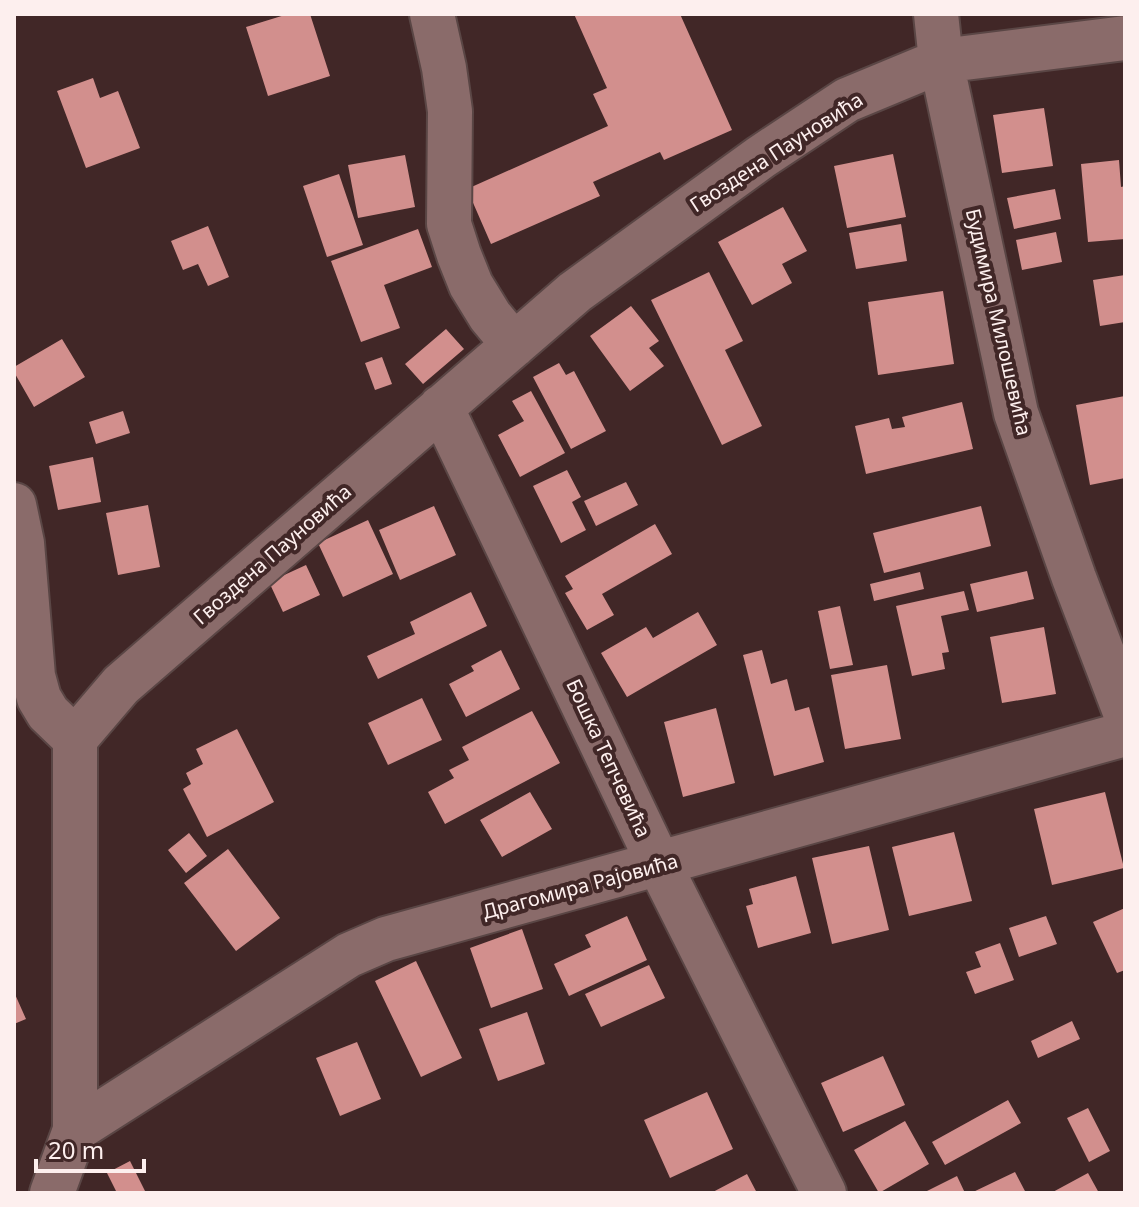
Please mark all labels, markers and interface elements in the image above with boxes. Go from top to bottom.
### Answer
street label: Гвоздена Пауновића [684,86,868,218]
street label: Будимира Милошевића [960,206,1038,438]
street label: Гвоздена Пауновића [187,478,357,630]
street label: Бошка Тепчевића [560,674,658,842]
street label: Драгомира Рајовића [479,847,681,925]
scale bar [36,1123,144,1173]
text: 20 m [48,1133,104,1166]

